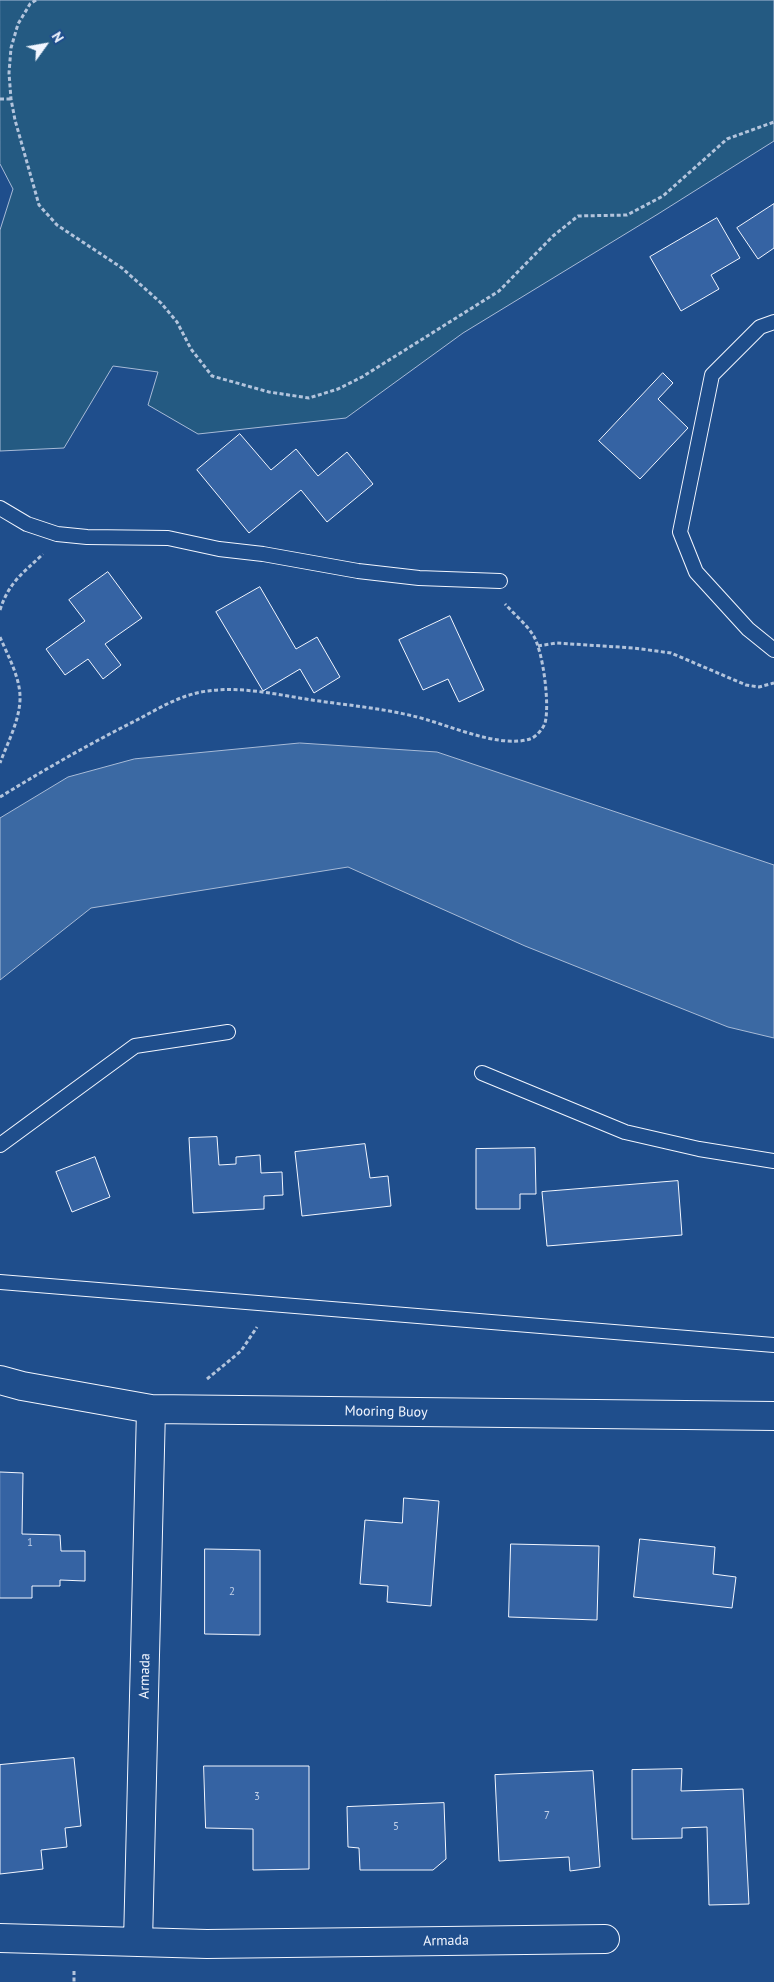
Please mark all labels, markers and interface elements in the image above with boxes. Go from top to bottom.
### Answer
north arrow [20,20,70,70]
text: N [48,28,68,46]
street label: Mooring Buoy [344,1403,428,1421]
house number: 1 [27,1536,33,1550]
house number: 2 [229,1585,235,1599]
street label: Armada [136,1653,154,1699]
house number: 3 [254,1790,260,1804]
house number: 7 [544,1809,550,1823]
house number: 5 [393,1820,399,1834]
street label: Armada [423,1932,469,1950]

